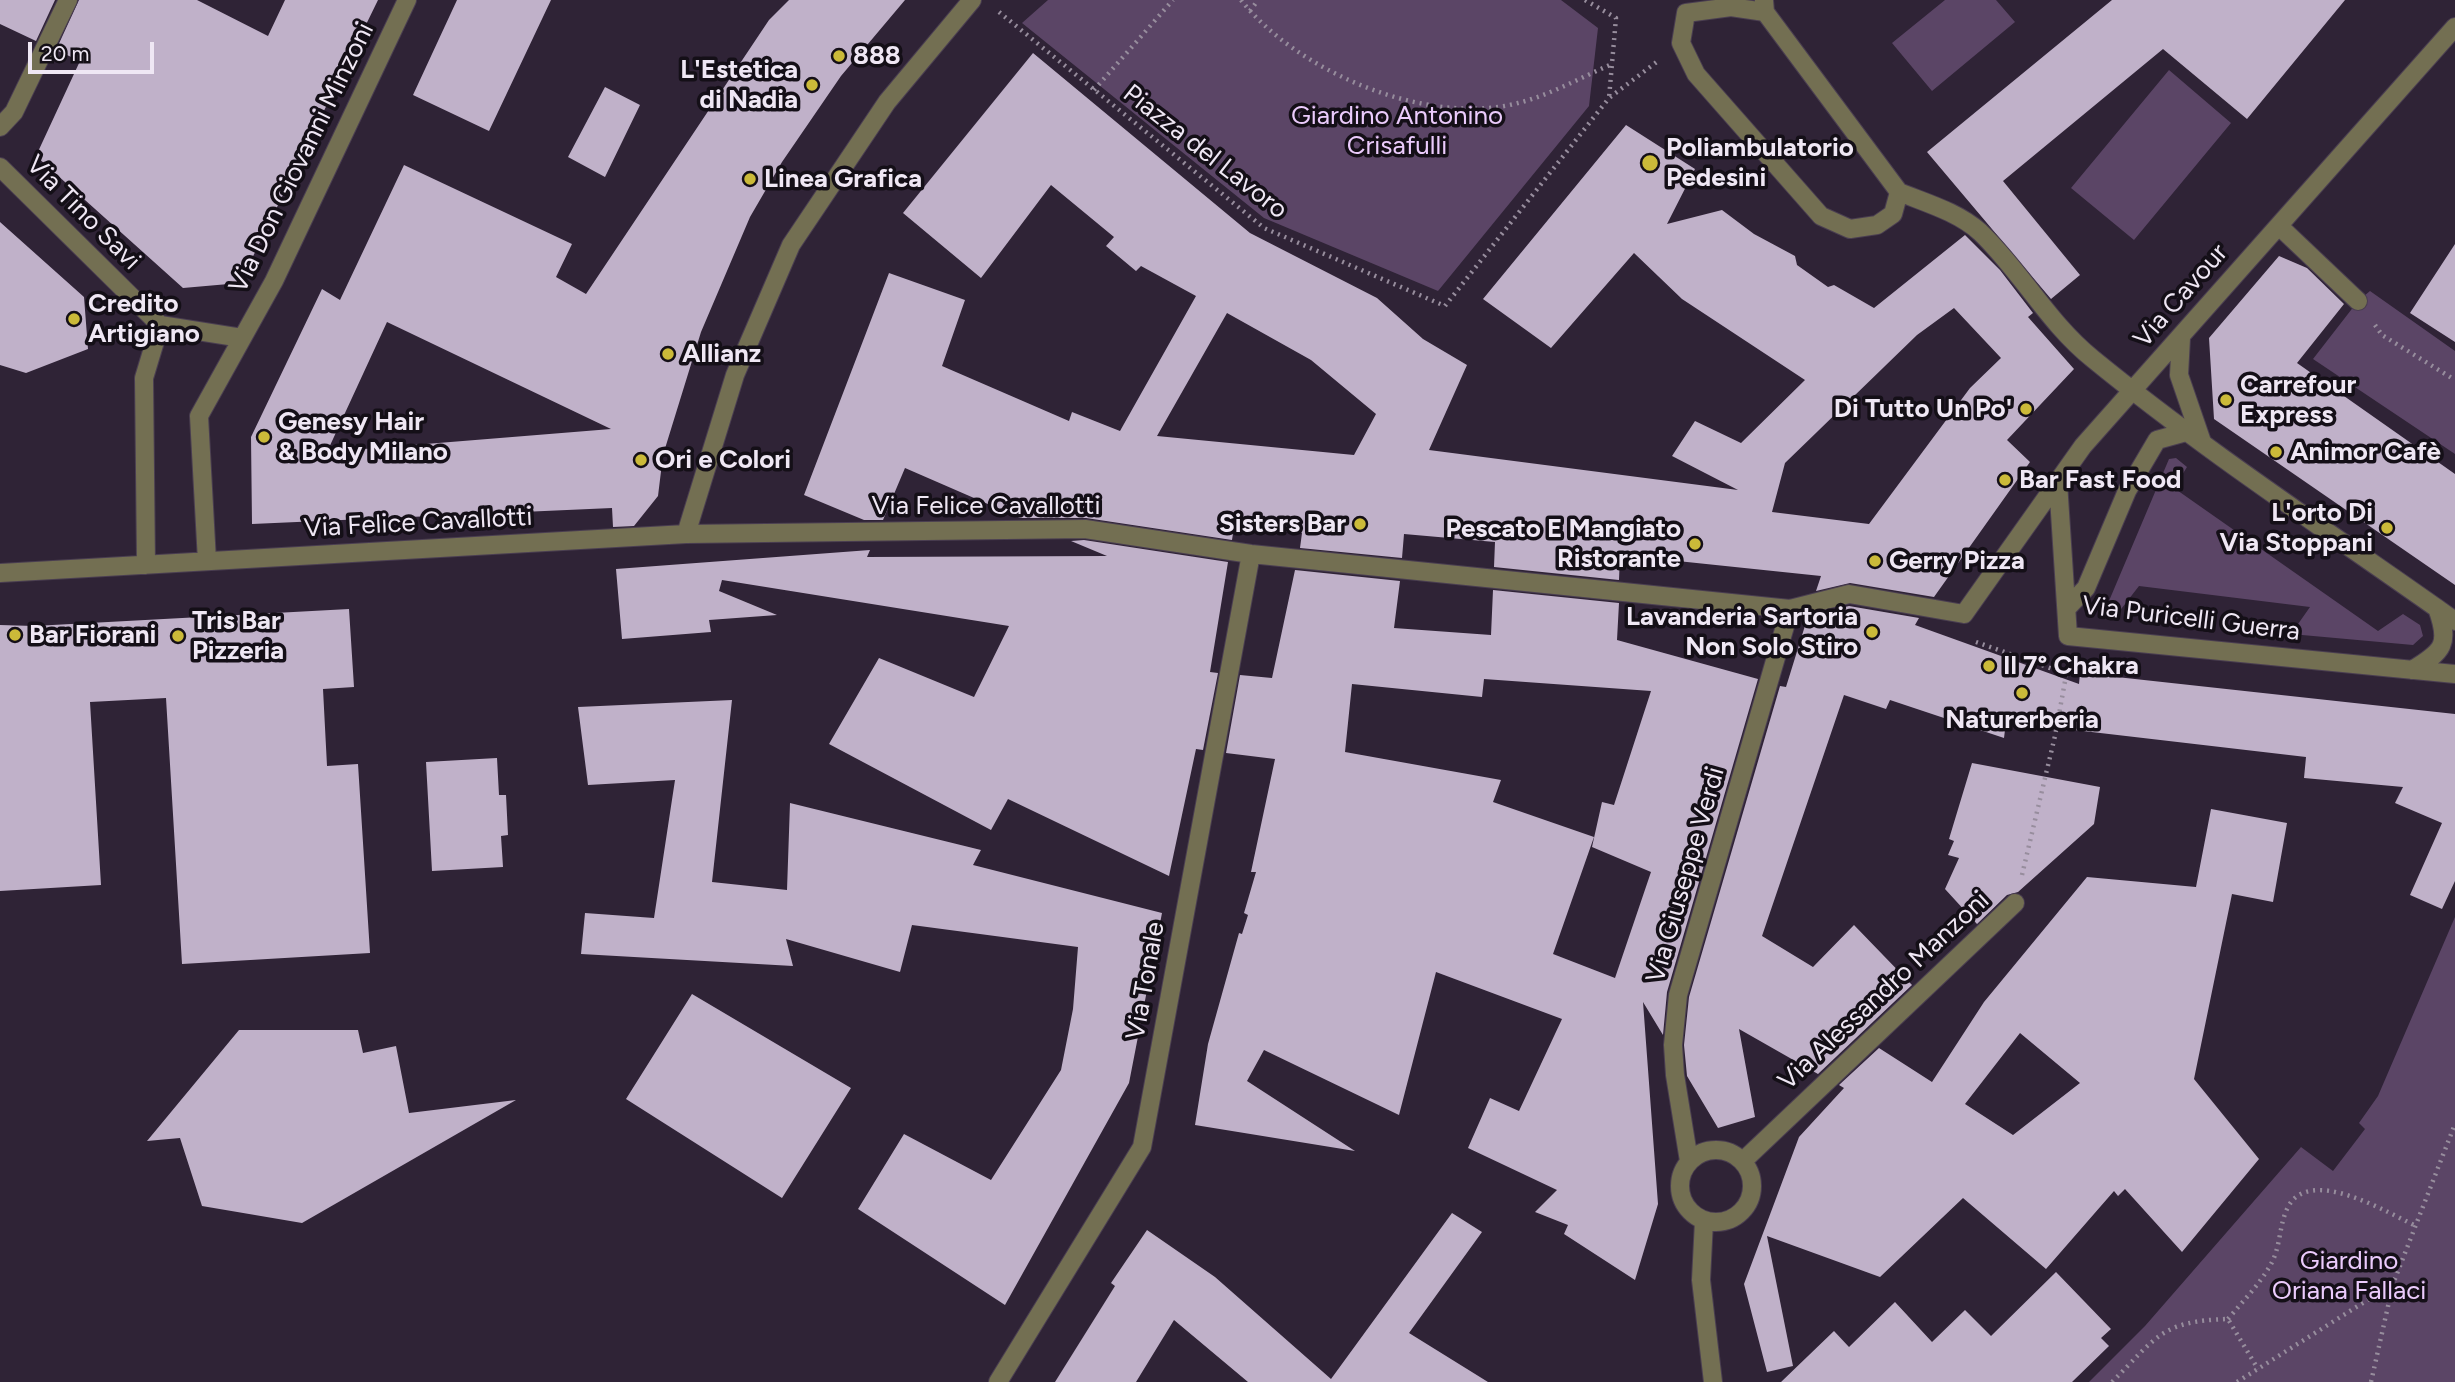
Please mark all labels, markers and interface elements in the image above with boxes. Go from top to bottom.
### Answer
street label: Via Don Giovanni Minzoni [223,18,381,298]
scale bar [32,28,158,72]
place label: 888 [853,40,901,72]
text: 20 m [41,41,89,66]
marker: 888 [831,48,847,64]
place label: L'Estetica di Nadia [680,54,798,116]
marker: L'Estetica di Nadia [804,77,820,93]
street label: Piazza del Lavoro [1117,78,1293,226]
park label: Giardino Antonino Crisafulli [1291,100,1503,162]
place label: Poliambulatorio Pedesini [1666,132,1854,194]
street label: Via Tino Savi [19,149,147,277]
marker: Poliambulatorio Pedesini [1640,153,1660,173]
place label: Linea Grafica [764,163,922,195]
marker: Linea Grafica [742,171,758,187]
street label: Via Cavour [2128,238,2234,354]
place label: Credito Artigiano [88,288,200,350]
marker: Credito Artigiano [66,311,82,327]
place label: Allianz [682,338,761,370]
marker: Allianz [660,346,676,362]
place label: Carrefour Express [2240,369,2356,430]
marker: Carrefour Express [2218,392,2234,408]
place label: Di Tutto Un Po' [1834,393,2012,425]
marker: Di Tutto Un Po' [2018,401,2034,417]
place label: Genesy Hair & Body Milano [278,406,448,467]
marker: Genesy Hair & Body Milano [256,429,272,445]
place label: Animor Cafè [2290,436,2441,468]
place label: Ori e Colori [655,444,791,476]
marker: Animor Cafè [2268,444,2284,460]
marker: Ori e Colori [633,452,649,468]
place label: Bar Fast Food [2019,464,2181,496]
marker: Bar Fast Food [1997,472,2013,488]
street label: Via Felice Cavallotti [872,490,1100,522]
place label: L'orto Di Via Stoppani [2220,497,2373,558]
street label: Via Felice Cavallotti [303,501,533,545]
place label: Sisters Bar [1219,508,1346,540]
place label: Pescato E Mangiato Ristorante [1445,513,1681,574]
marker: Sisters Bar [1352,516,1368,532]
marker: L'orto Di Via Stoppani [2379,520,2395,536]
marker: Pescato E Mangiato Ristorante [1687,536,1703,552]
place label: Gerry Pizza [1889,545,2025,577]
marker: Gerry Pizza [1867,553,1883,569]
street label: Via Puricelli Guerra [2080,590,2302,648]
place label: Lavanderia Sartoria Non Solo Stiro [1626,601,1858,662]
place label: Tris Bar Pizzeria [192,605,284,666]
place label: Bar Fiorani [29,619,156,651]
marker: Lavanderia Sartoria Non Solo Stiro [1864,624,1880,640]
marker: Bar Fiorani [7,627,23,643]
marker: Tris Bar Pizzeria [170,628,186,644]
place label: Il 7° Chakra [2003,650,2139,682]
marker: Il 7° Chakra [1981,658,1997,674]
marker: Naturerberia [2014,685,2030,701]
place label: Naturerberia [1945,704,2099,736]
street label: Via Giuseppe Verdi [1640,764,1732,986]
street label: Via Alessandro Manzoni [1772,885,1996,1097]
street label: Via Tonale [1120,920,1172,1042]
park label: Giardino Oriana Fallaci [2272,1245,2426,1306]

